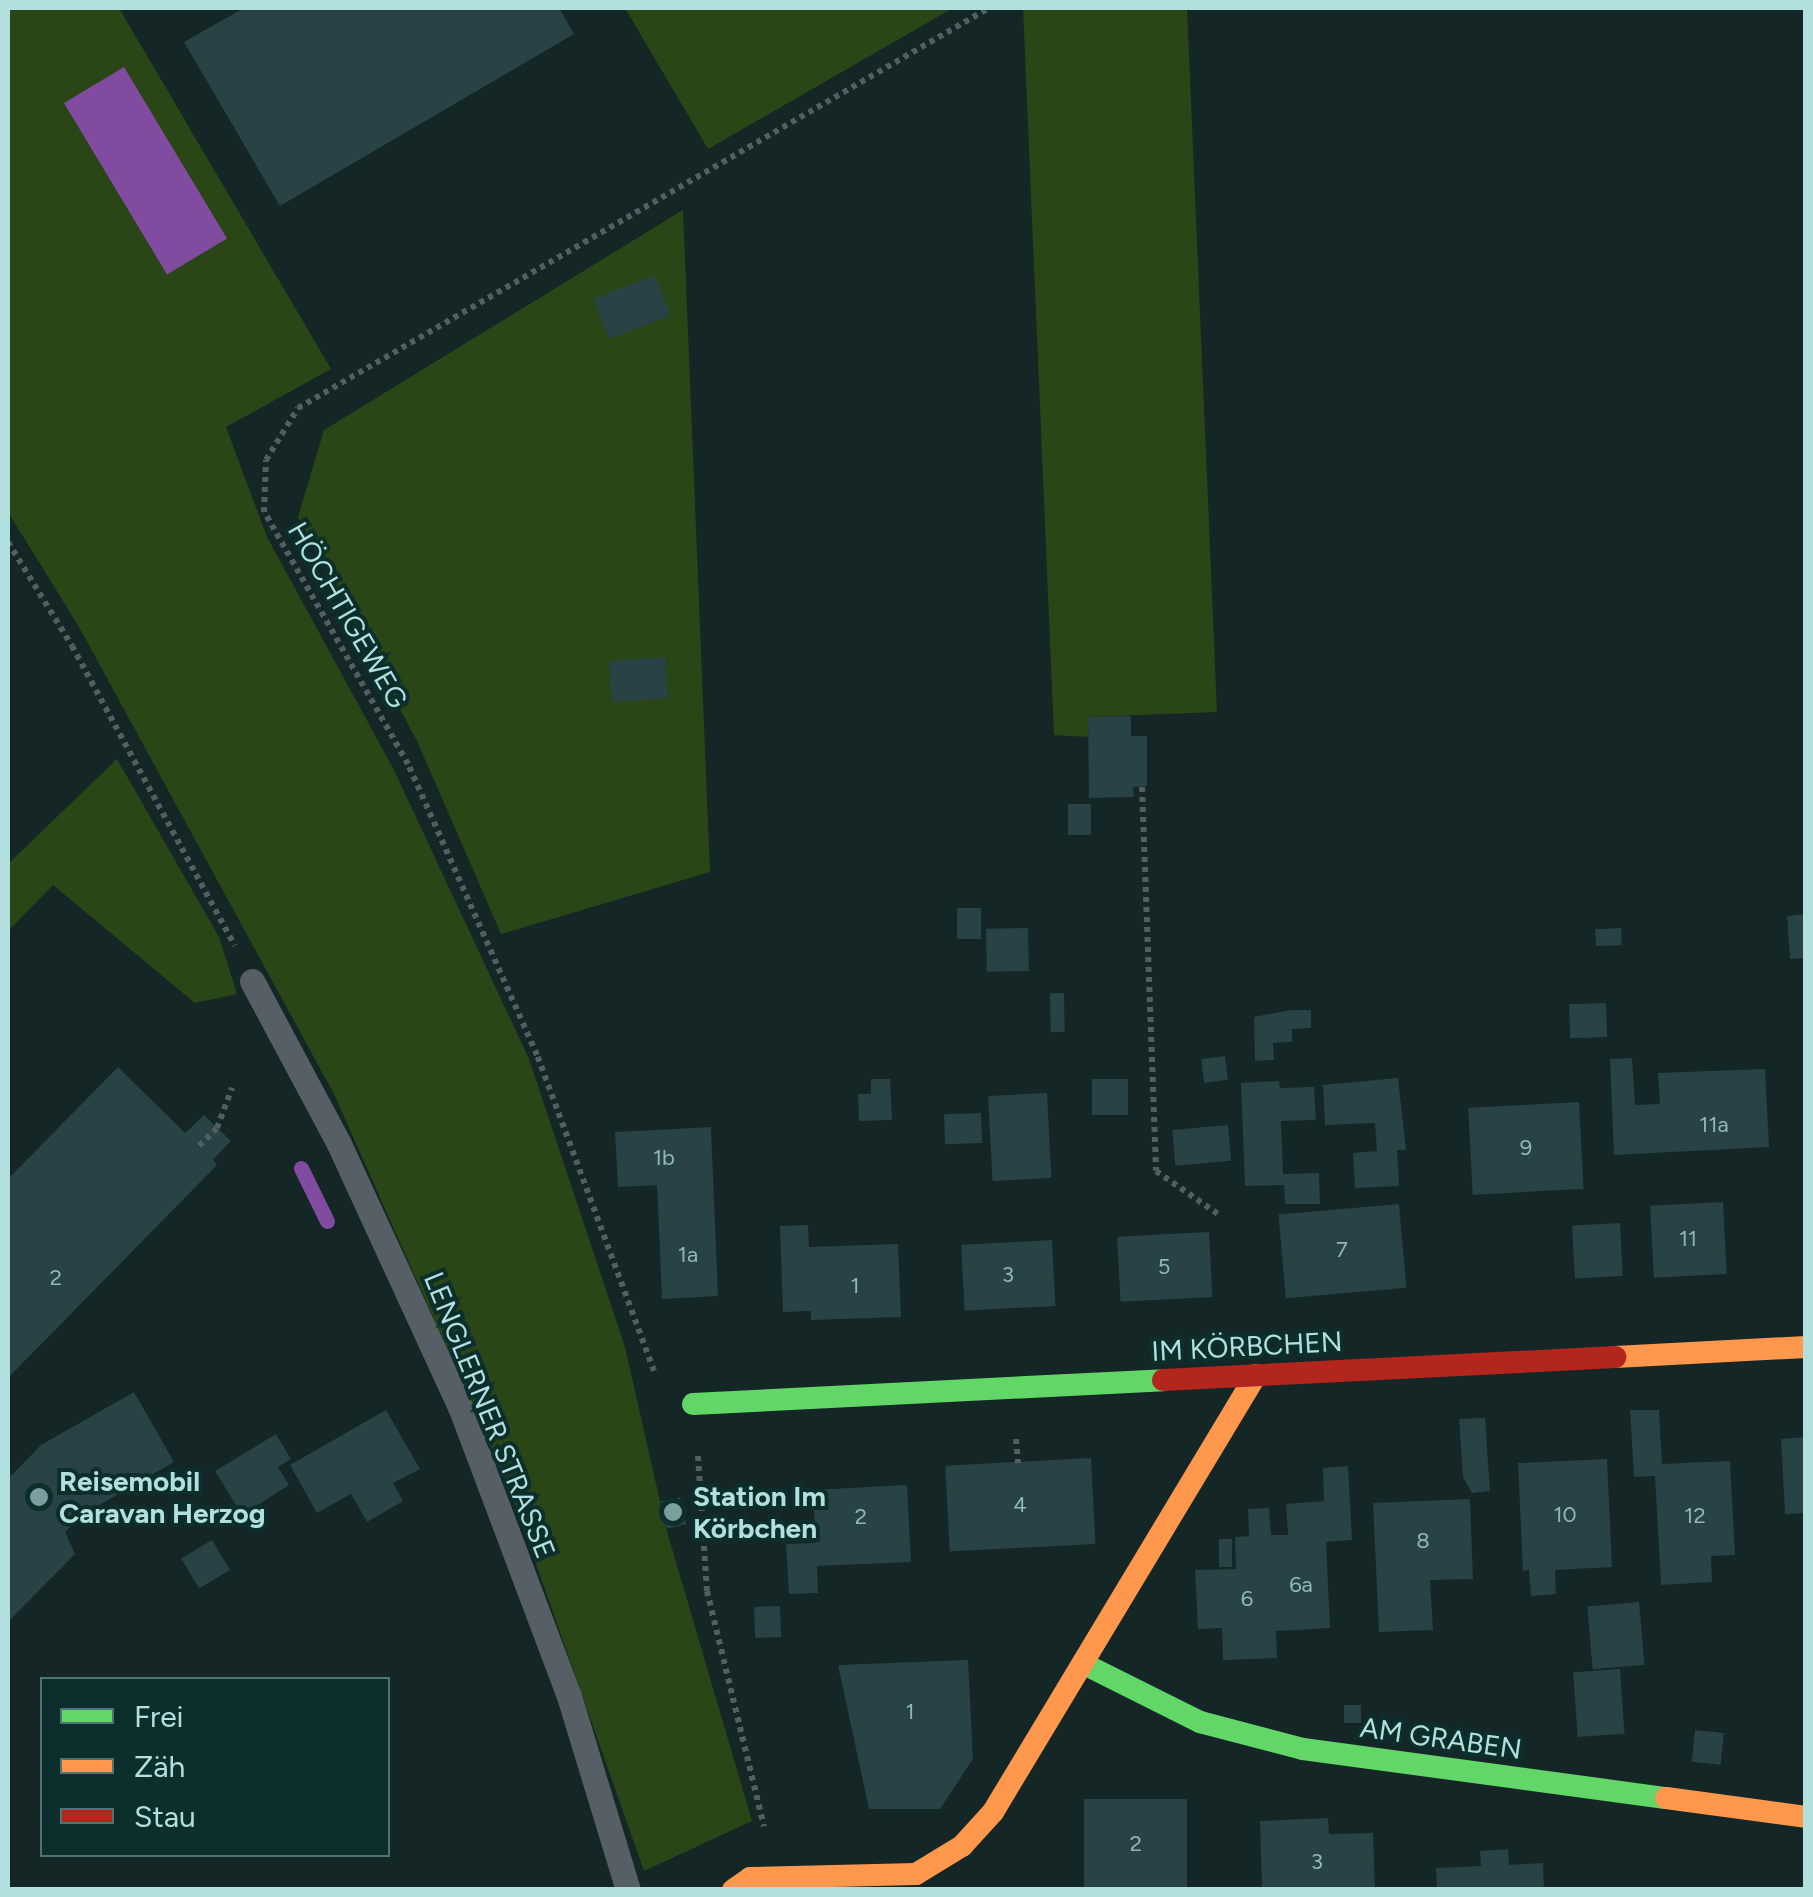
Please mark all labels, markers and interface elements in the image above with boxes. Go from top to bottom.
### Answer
street label: HÖCHTIGEWEG [281,516,415,714]
house number: 11a [1699,1112,1729,1138]
house number: 9 [1520,1135,1532,1161]
house number: 1b [653,1145,675,1171]
house number: 11 [1679,1226,1697,1252]
house number: 7 [1336,1237,1348,1263]
house number: 1a [678,1242,698,1268]
house number: 5 [1158,1254,1170,1280]
house number: 3 [1002,1262,1014,1288]
house number: 2 [50,1265,62,1291]
street label: LENGLERNER STRASSE [417,1267,563,1563]
house number: 1 [850,1273,860,1299]
street label: IM KÖRBCHEN [1151,1324,1343,1368]
place label: Reisemobil Caravan Herzog [59,1464,266,1530]
place label: Station Im Körbchen [693,1479,826,1545]
marker: Reisemobil Caravan Herzog [28,1486,50,1508]
house number: 4 [1013,1492,1027,1518]
marker: Station Im Körbchen [662,1501,684,1523]
house number: 10 [1553,1502,1577,1528]
house number: 12 [1684,1503,1706,1529]
house number: 2 [855,1504,867,1530]
house number: 8 [1416,1528,1430,1554]
house number: 6a [1289,1572,1313,1598]
house number: 6 [1241,1586,1253,1612]
legend [40,1677,390,1857]
text: Frei [134,1698,183,1735]
house number: 1 [905,1699,915,1725]
street label: AM GRABEN [1358,1710,1524,1766]
text: Zäh [134,1748,185,1785]
text: Stau [134,1798,196,1835]
house number: 2 [1130,1831,1142,1857]
house number: 3 [1311,1849,1323,1875]

